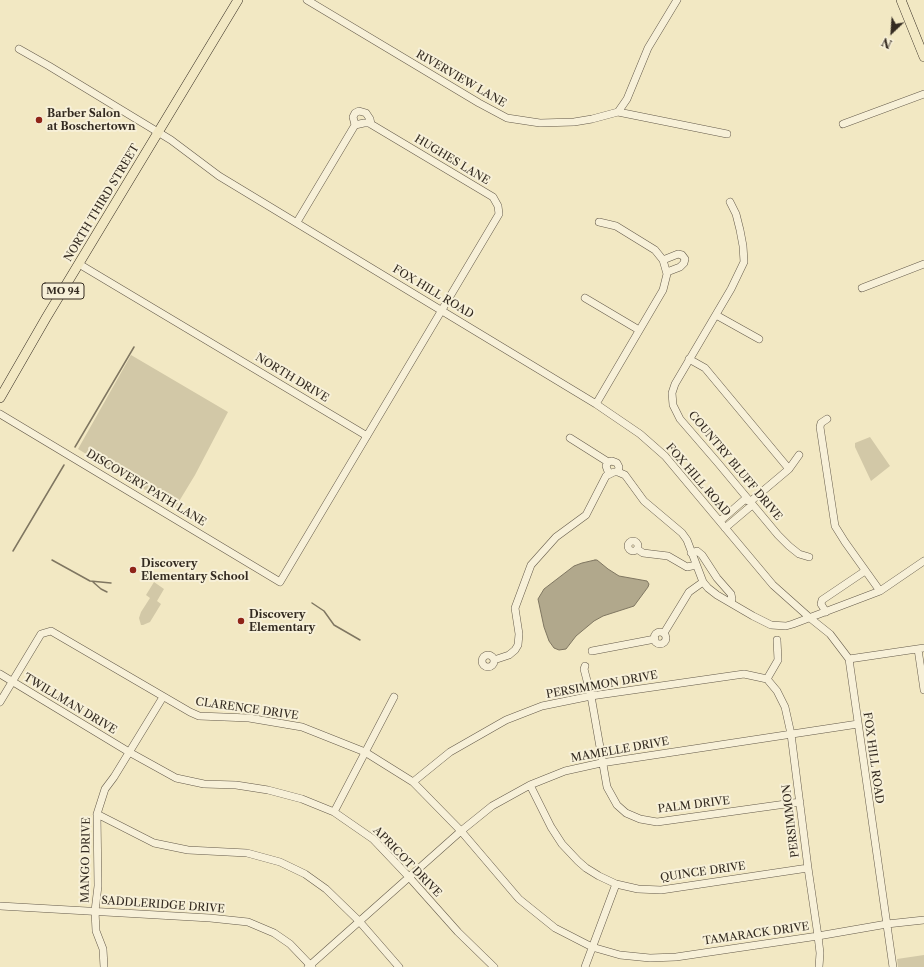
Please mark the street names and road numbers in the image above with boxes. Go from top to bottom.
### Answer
street label: RIVERVIEW LANE [414,48,508,110]
street label: HUGHES LANE [412,132,492,188]
street label: NORTH THIRD STREET [62,142,142,264]
street label: FOX HILL ROAD [390,263,476,321]
road number: MO 94 [42,283,84,299]
street label: NORTH DRIVE [253,351,331,405]
street label: COUNTRY BLUFF DRIVE [685,409,785,523]
street label: FOX HILL ROAD [663,441,733,519]
street label: DISCOVERY PATH LANE [84,447,208,529]
street label: PERSIMMON DRIVE [545,669,659,701]
street label: TWILLMAN DRIVE [21,671,119,737]
street label: CLARENCE DRIVE [195,695,299,723]
street label: FOX HILL ROAD [860,711,886,805]
street label: MAMELLE DRIVE [570,735,670,765]
street label: PERSIMMON [780,784,802,858]
street label: PALM DRIVE [657,794,731,816]
street label: MANGO DRIVE [79,817,93,903]
street label: APRICOT DRIVE [370,824,444,900]
street label: QUINCE DRIVE [659,859,747,885]
street label: SADDLERIDGE DRIVE [101,894,225,916]
street label: TAMARACK DRIVE [702,920,810,948]

